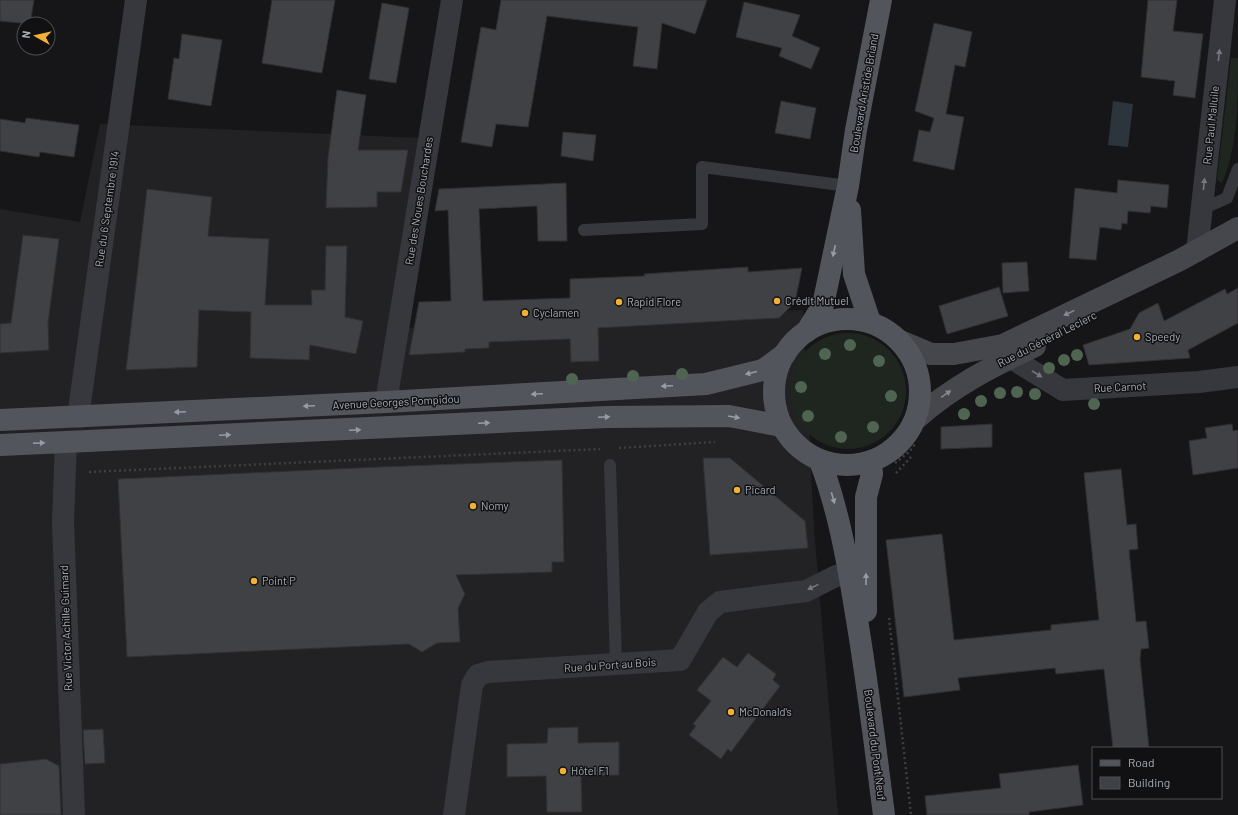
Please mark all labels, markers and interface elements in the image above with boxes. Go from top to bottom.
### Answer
north arrow [16,16,56,56]
text: N [19,30,33,39]
street label: Boulevard Aristide Briand [847,32,880,153]
one-way arrow [1216,49,1222,61]
street label: Rue Paul Malluile [1200,85,1221,165]
street label: Rue des Noues Bouchardes [402,136,435,266]
street label: Rue du 6 Septembre 1914 [92,150,121,268]
one-way arrow [1201,178,1208,190]
one-way arrow [830,245,836,257]
place label: Crédit Mutuel [785,294,849,307]
place label: Rapid Flore [627,295,681,308]
marker: Crédit Mutuel [772,296,782,306]
marker: Rapid Flore [614,297,624,307]
place label: Cyclamen [533,306,579,319]
marker: Cyclamen [520,308,530,318]
street label: Rue du Général Leclerc [995,308,1099,369]
one-way arrow [1064,310,1075,316]
place label: Speedy [1145,330,1180,343]
marker: Speedy [1132,332,1142,342]
one-way arrow [745,370,757,376]
one-way arrow [1031,370,1043,377]
street label: Rue Carnot [1093,379,1147,394]
one-way arrow [661,382,673,389]
one-way arrow [531,390,543,397]
one-way arrow [941,390,951,398]
street label: Avenue Georges Pompidou [332,392,460,411]
one-way arrow [302,403,315,409]
one-way arrow [174,409,186,416]
one-way arrow [598,414,611,420]
one-way arrow [728,414,740,420]
one-way arrow [478,420,491,426]
one-way arrow [349,426,361,433]
one-way arrow [219,432,231,439]
one-way arrow [33,440,45,447]
place label: Picard [745,483,776,496]
marker: Picard [732,485,742,495]
one-way arrow [830,492,836,504]
place label: Nomy [481,499,509,512]
marker: Nomy [468,501,478,511]
street label: Rue Victor Achille Guimard [57,565,74,691]
one-way arrow [863,572,869,585]
place label: Point P [262,574,296,587]
marker: Point P [249,576,259,586]
one-way arrow [808,584,819,591]
street label: Rue du Port au Bois [564,655,656,674]
street label: Boulevard du Pont Neuf [862,689,889,801]
place label: McDonald's [739,705,792,718]
marker: McDonald's [726,707,736,717]
legend [1092,747,1222,799]
text: Road [1128,755,1155,769]
place label: Hôtel F1 [571,764,609,777]
marker: Hôtel F1 [558,766,568,776]
text: Building [1128,775,1170,789]

